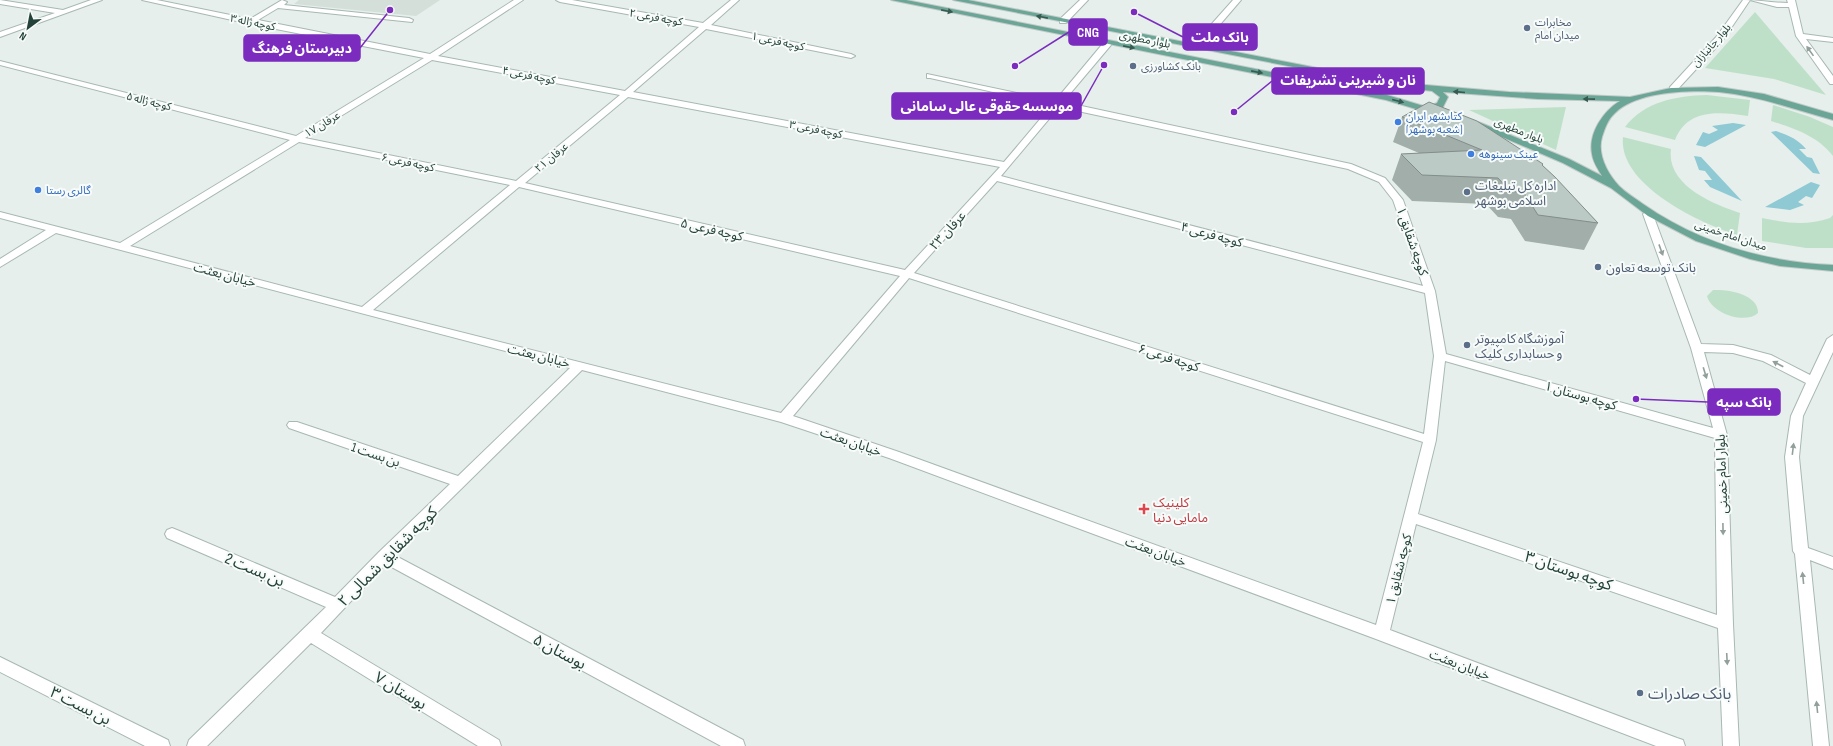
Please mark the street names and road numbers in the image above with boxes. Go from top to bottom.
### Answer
street label: کوچه فرعی ۲ [628,6,684,30]
street label: کوچه ژاله ۳ [229,12,277,34]
street label: بلوار جانبازان [1689,21,1734,70]
street label: بلوار مطهری [1118,28,1172,51]
street label: کوچه فرعی ۱ [750,30,806,55]
street label: کوچه فرعی ۴ [501,64,557,88]
street label: کوچه ژاله ۵ [125,90,173,114]
street label: عرفان ۱۷ [302,108,343,140]
street label: بلوار مطهری [1492,115,1545,146]
street label: کوچه فرعی ۳ [788,118,844,142]
street label: عرفان ۲۱ [532,139,571,175]
street label: کوچه فرعی ۶ [380,151,436,176]
street label: کوچه شقایق ۱ [1392,205,1432,279]
street label: عرفان ۲۳ [926,208,970,253]
street label: کوچه فرعی ۵ [679,215,745,246]
street label: میدان امام خمینی [1693,218,1769,254]
street label: کوچه فرعی ۴ [1179,219,1245,252]
street label: خیابان بعثت [192,259,258,291]
street label: خیابان بعثت [506,340,572,372]
street label: کوچه فرعی ۶ [1136,340,1202,377]
street label: کوچه بوستان ۱ [1542,378,1619,415]
street label: خیابان بعثت [818,424,884,460]
street label: بلوار امام خمینی [1713,434,1732,514]
street label: بن بست 1 [349,439,402,471]
street label: کوچه شقایق شمالی ۲ [334,503,442,611]
street label: کوچه شقایق ۱ [1383,532,1417,606]
street label: خیابان بعثت [1123,533,1189,570]
street label: کوچه بوستان ۳ [1522,548,1615,595]
street label: بن بست 2 [222,549,287,591]
street label: بوستان ۵ [529,630,589,674]
street label: خیابان بعثت [1427,646,1493,684]
street label: بوستان ۷ [371,668,430,714]
street label: بن بست ۳ [47,683,114,730]

